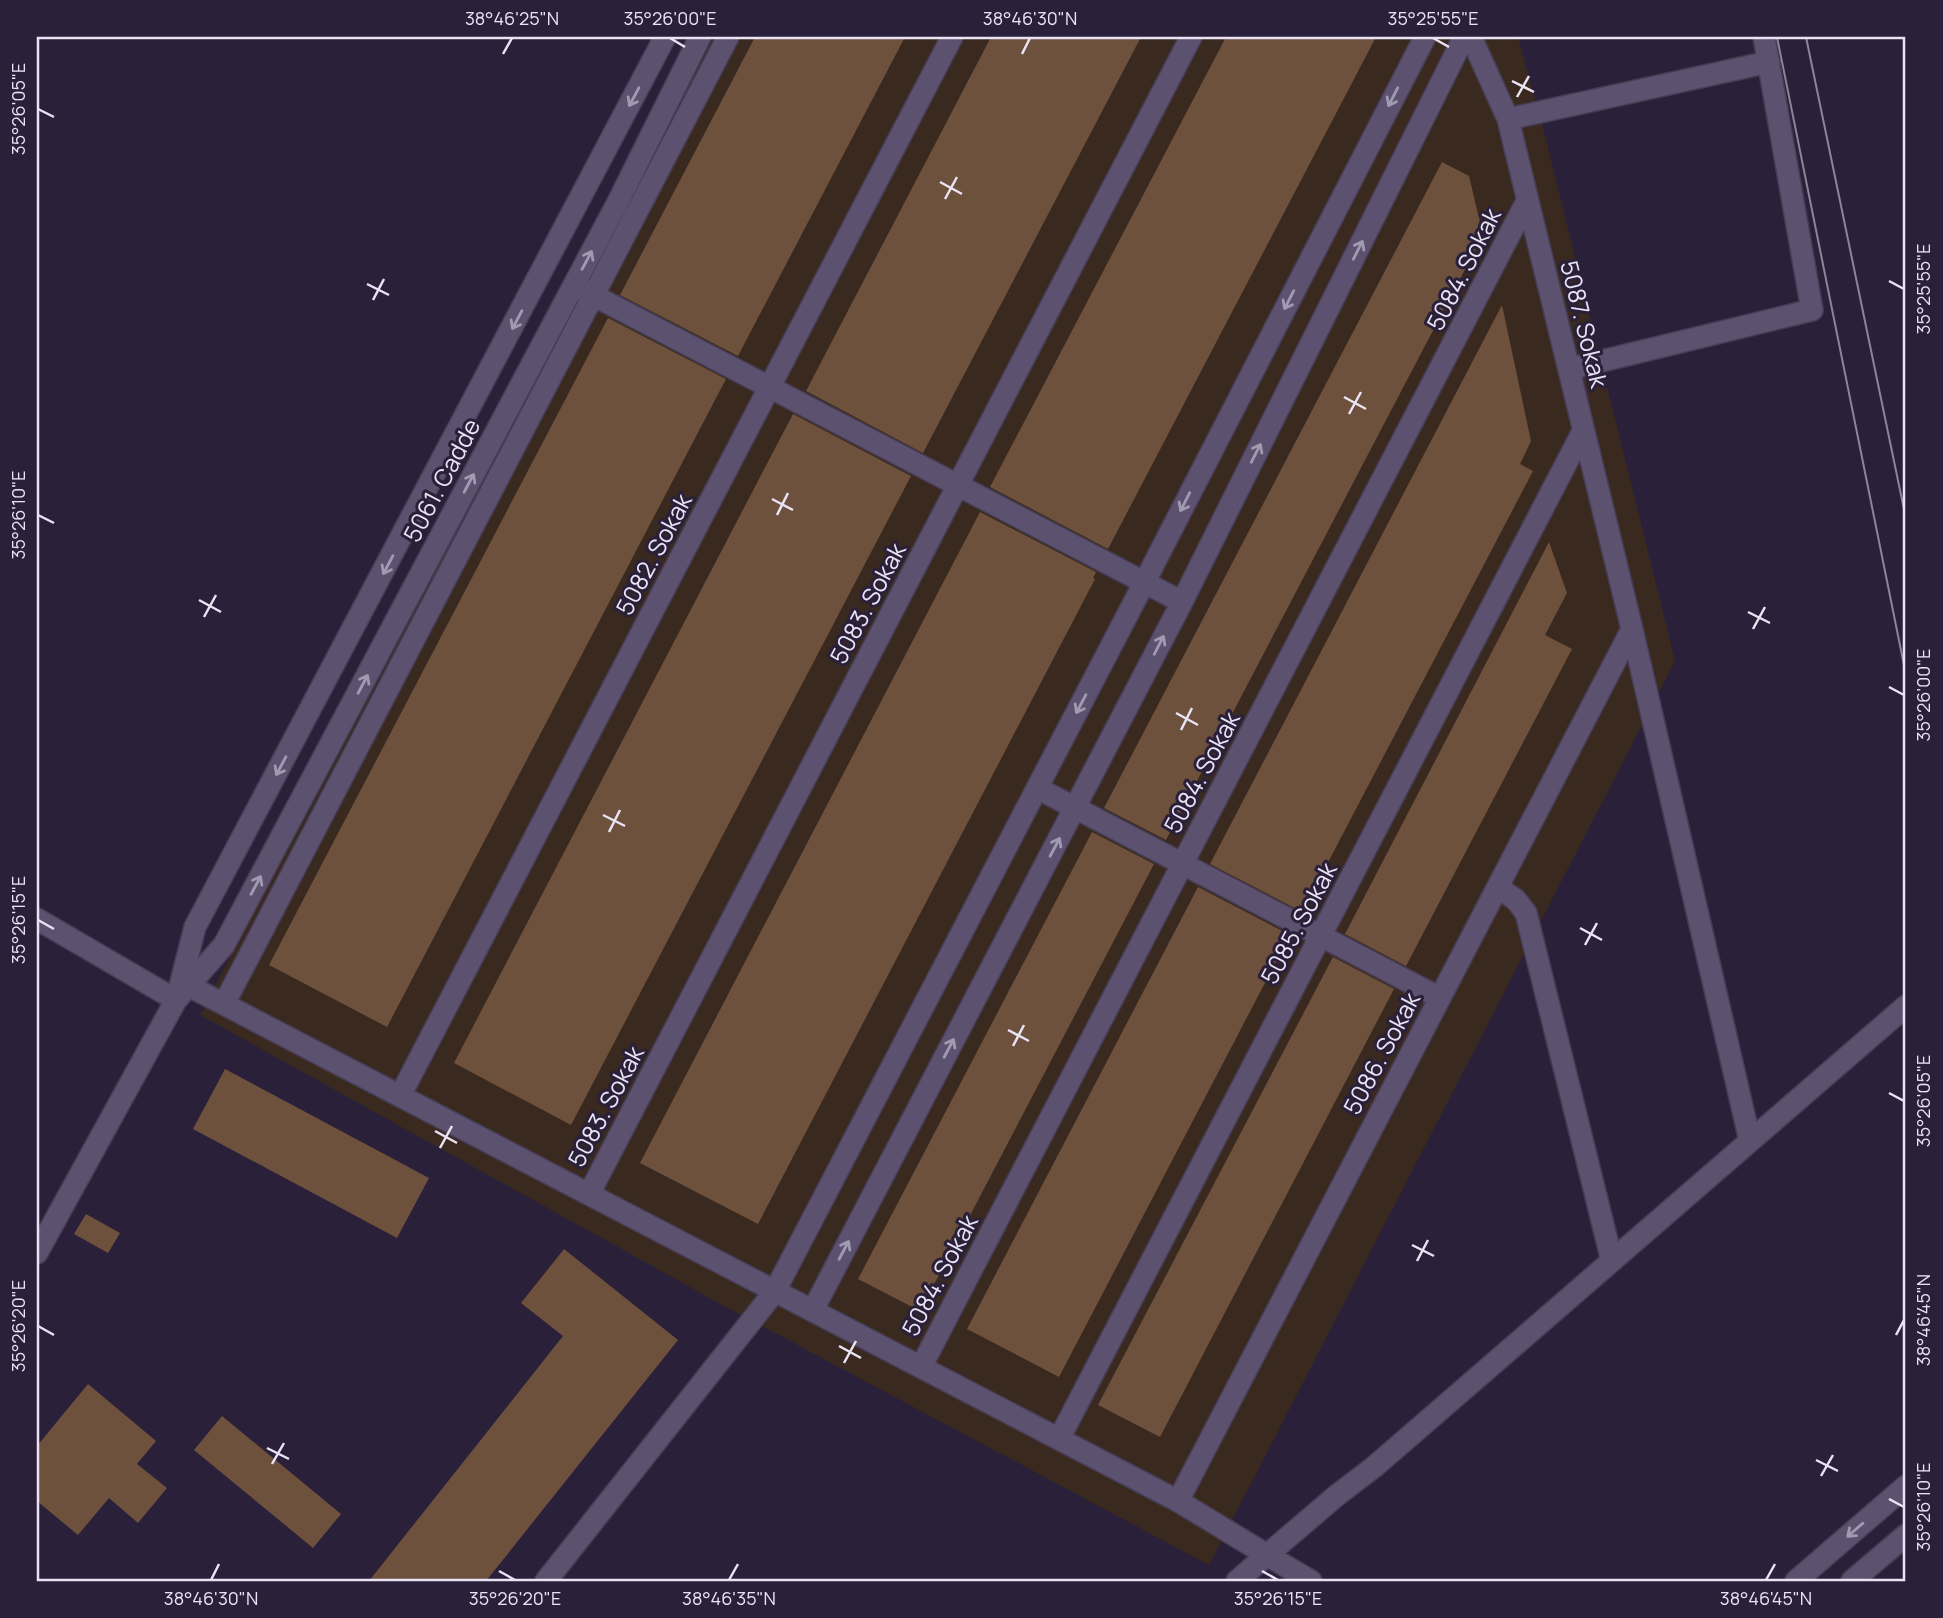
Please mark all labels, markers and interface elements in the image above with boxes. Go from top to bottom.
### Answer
text: 38°46'25"N [465,6,559,30]
text: 35°26'00"E [624,6,717,30]
text: 38°46'30"N [983,6,1077,30]
text: 35°25'55"E [1387,6,1479,30]
text: 35°26'05"E [6,63,30,155]
one-way arrow [627,87,641,107]
one-way arrow [1386,87,1400,107]
street label: 5084. Sokak [1418,201,1508,336]
one-way arrow [1351,240,1365,261]
text: 35°25'55"E [1911,243,1935,335]
one-way arrow [581,250,595,271]
street label: 5087. Sokak [1553,257,1617,392]
one-way arrow [1282,289,1296,310]
one-way arrow [509,310,523,330]
street label: 5061. Cadde [395,413,487,547]
one-way arrow [1250,443,1263,464]
text: 35°26'10"E [6,470,30,560]
one-way arrow [463,473,477,494]
street label: 5082. Sokak [607,487,699,621]
one-way arrow [1178,491,1192,512]
street label: 5083. Sokak [821,536,913,669]
one-way arrow [380,554,394,575]
one-way arrow [1153,635,1167,655]
text: 35°26'00"E [1911,649,1935,742]
one-way arrow [356,674,370,694]
one-way arrow [1073,693,1087,714]
street label: 5084. Sokak [1155,705,1247,839]
one-way arrow [274,755,287,776]
one-way arrow [1048,837,1062,857]
street label: 5085. Sokak [1252,855,1344,990]
one-way arrow [249,875,263,895]
text: 35°26'15"E [6,876,30,964]
street label: 5086. Sokak [1335,985,1428,1120]
one-way arrow [943,1038,957,1059]
street label: 5083. Sokak [559,1039,651,1172]
text: 35°26'05"E [1911,1055,1935,1147]
street label: 5084. Sokak [893,1208,985,1342]
one-way arrow [838,1240,852,1261]
text: 38°46'45"N [1911,1274,1935,1366]
text: 35°26'20"E [6,1280,30,1372]
text: 35°26'10"E [1911,1462,1935,1552]
one-way arrow [1846,1522,1864,1538]
text: 38°46'30"N [164,1586,258,1610]
text: 35°26'20"E [469,1586,561,1610]
text: 38°46'35"N [682,1586,776,1610]
text: 35°26'15"E [1234,1586,1322,1610]
text: 38°46'45"N [1720,1586,1812,1610]

